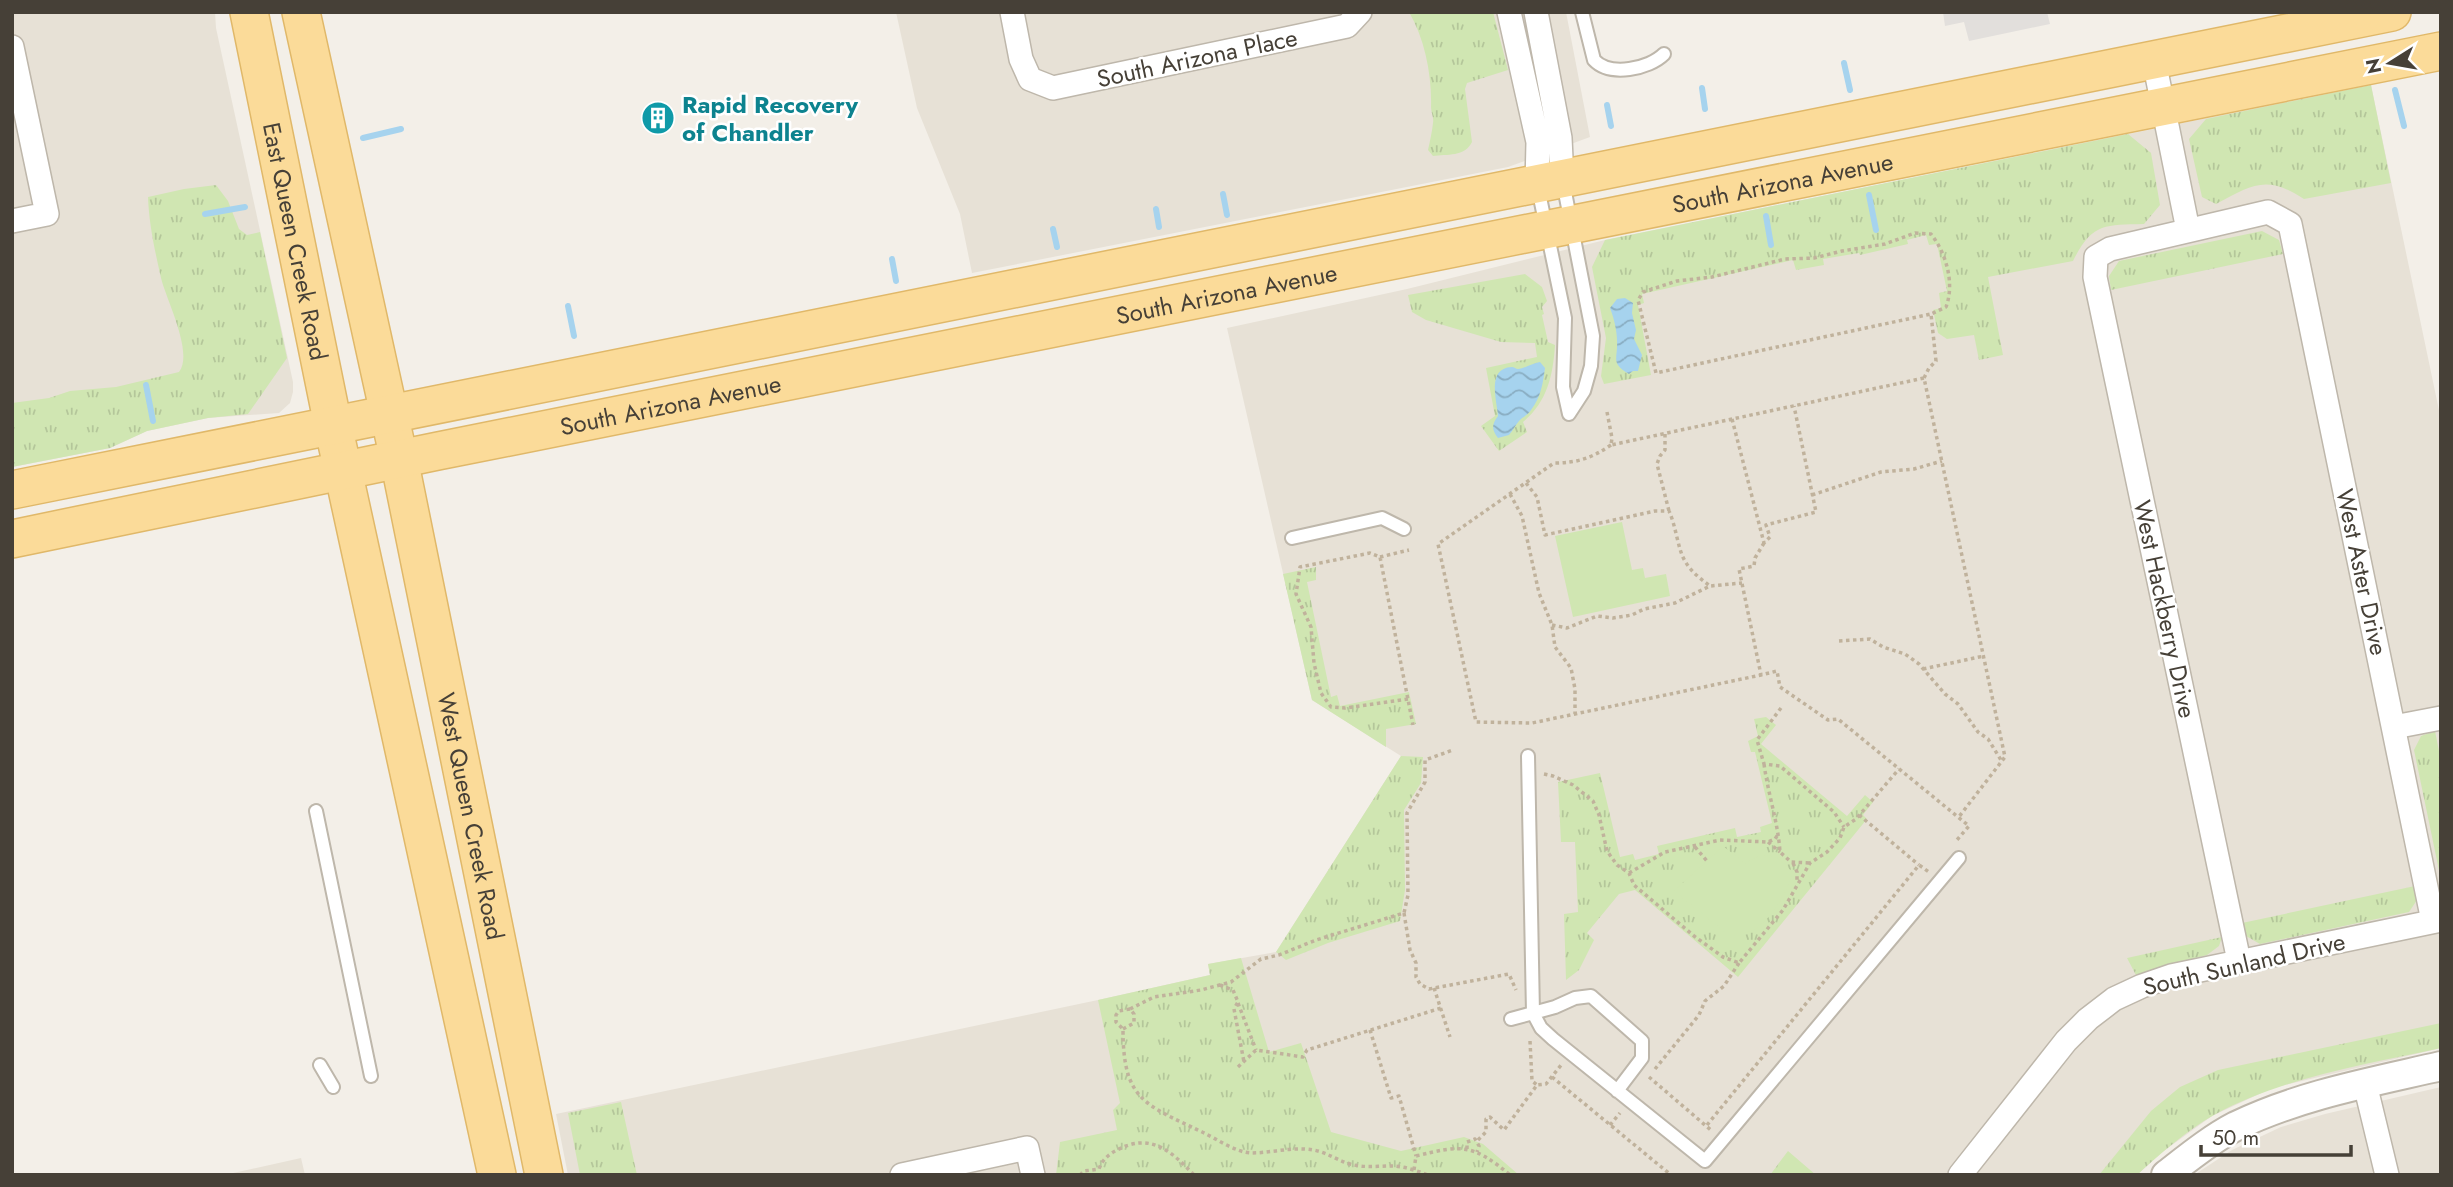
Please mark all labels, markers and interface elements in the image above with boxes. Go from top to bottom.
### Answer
street label: South Arizona Place [1094,20,1300,96]
north arrow [2355,28,2425,98]
text: N [2359,56,2388,76]
place label: Rapid Recovery of Chandler [682,87,858,150]
building icon: Rapid Recovery of Chandler [639,99,677,137]
street label: East Queen Creek Road [254,119,337,363]
street label: South Arizona Avenue [1669,143,1896,222]
street label: South Arizona Avenue [1113,254,1340,333]
street label: South Arizona Avenue [557,365,784,444]
street label: West Aster Drive [2327,486,2397,658]
street label: West Hackberry Drive [2125,497,2205,721]
street label: West Queen Creek Road [429,689,513,943]
street label: South Sunland Drive [2139,924,2349,1004]
scale bar [2201,1114,2352,1158]
text: 50 m [2212,1123,2259,1153]

